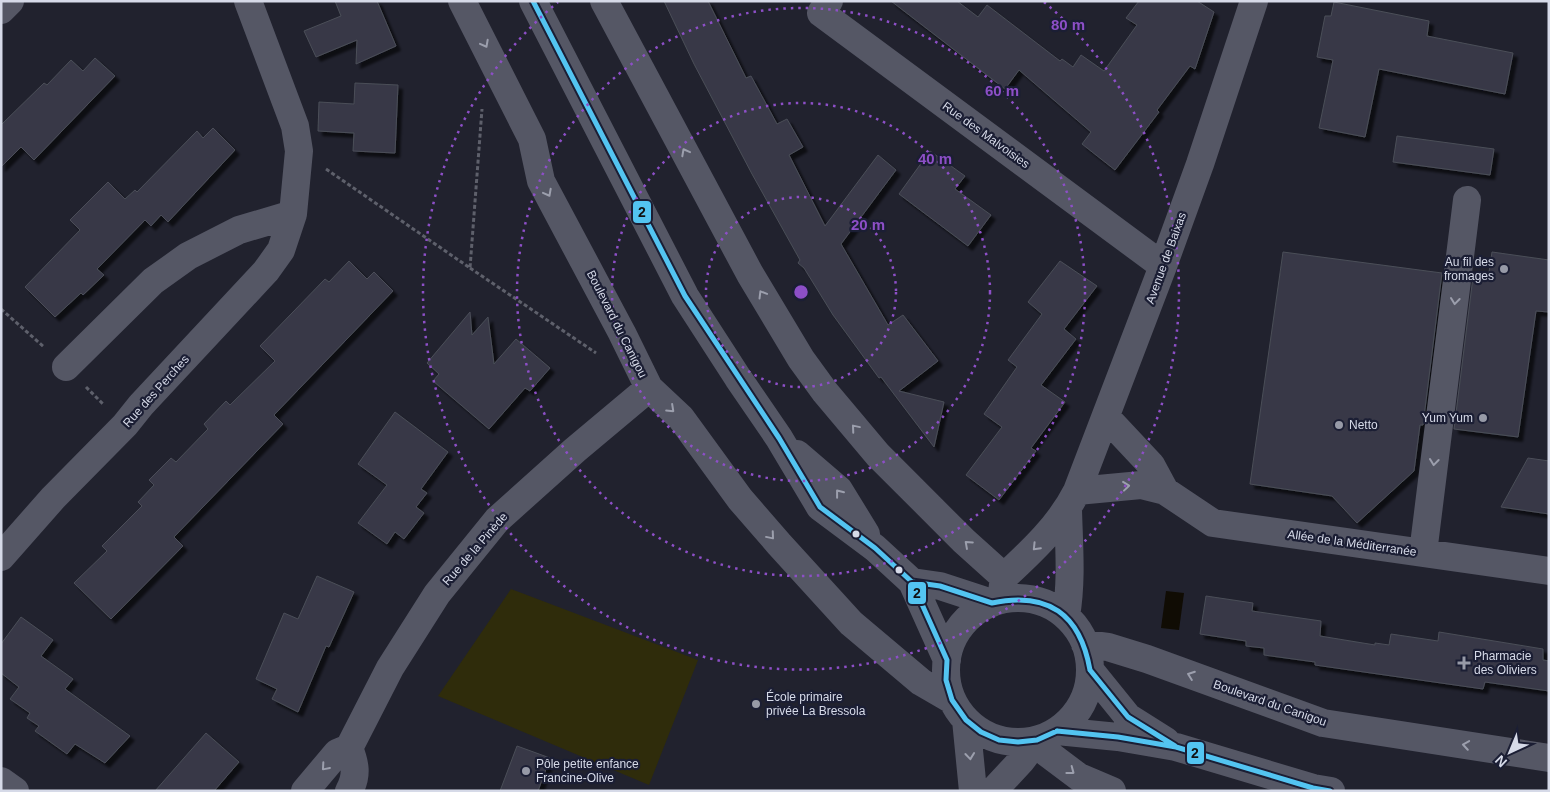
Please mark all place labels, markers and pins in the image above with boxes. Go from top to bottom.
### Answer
place label: Au fil des fromages [1444,255,1494,283]
marker: Au fil des fromages [1498,263,1510,275]
centre of rings [792,283,810,301]
place label: Yum Yum [1422,411,1473,425]
marker: Yum Yum [1477,412,1489,424]
place label: Netto [1349,418,1378,432]
marker: Netto [1333,419,1345,431]
unlabelled marker [851,529,861,539]
unlabelled marker [894,565,904,575]
place label: Pharmacie des Oliviers [1474,649,1537,677]
marker: Pharmacie des Oliviers [1458,657,1470,669]
place label: École primaire privée La Bressola [766,689,866,718]
marker: École primaire privée La Bressola [750,698,762,710]
place label: Pôle petite enfance Francine-Olive [536,757,639,785]
marker: Pôle petite enfance Francine-Olive [520,765,532,777]

